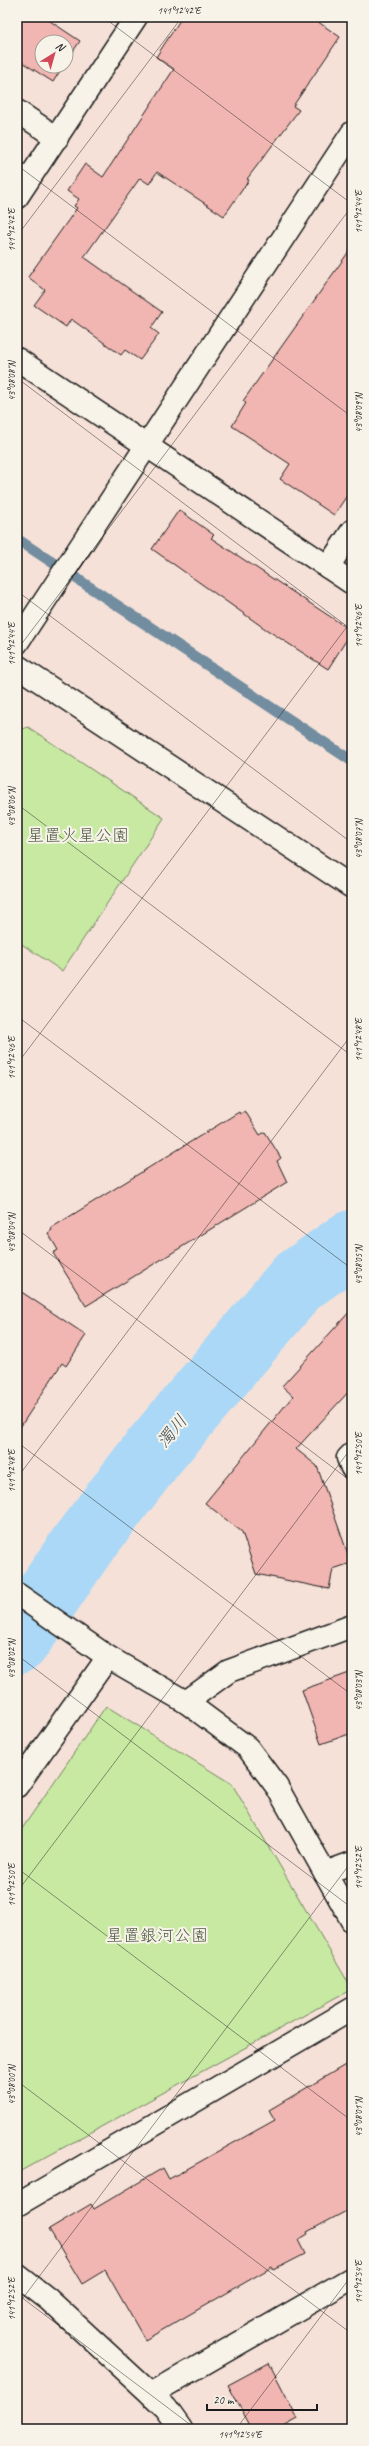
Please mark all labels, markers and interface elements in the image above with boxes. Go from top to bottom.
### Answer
text: 141°12'42"E [157,4,202,17]
north arrow [34,34,74,74]
text: N [53,38,69,55]
text: 141°12'44"E [352,189,365,234]
text: 141°12'42"E [5,207,18,252]
text: 43°08'08"N [5,359,18,401]
text: 43°08'09"N [352,391,365,433]
text: 141°12'46"E [352,603,365,648]
text: 141°12'44"E [5,621,18,666]
text: 43°08'06"N [5,785,18,827]
text: 43°08'07"N [352,817,365,859]
park label: 星置火星公園 [27,825,129,846]
text: 141°12'48"E [352,1017,365,1062]
text: 141°12'46"E [5,1035,18,1080]
text: 43°08'04"N [5,1211,18,1253]
text: 43°08'05"N [352,1243,365,1285]
water label: 濁川 [152,1410,192,1452]
text: 141°12'50"E [352,1431,365,1476]
text: 141°12'48"E [5,1448,18,1493]
text: 43°08'02"N [5,1637,18,1679]
text: 43°08'03"N [352,1669,365,1711]
text: 141°12'52"E [352,1845,365,1890]
text: 141°12'50"E [5,1862,18,1907]
park label: 星置銀河公園 [106,1925,208,1946]
text: 43°08'00"N [5,2063,18,2105]
text: 43°08'01"N [352,2095,365,2137]
text: 141°12'54"E [352,2259,365,2304]
text: 141°12'52"E [5,2276,18,2321]
scale bar [207,2386,317,2412]
text: 20 m [213,2392,235,2408]
text: 141°12'54"E [218,2428,263,2441]

